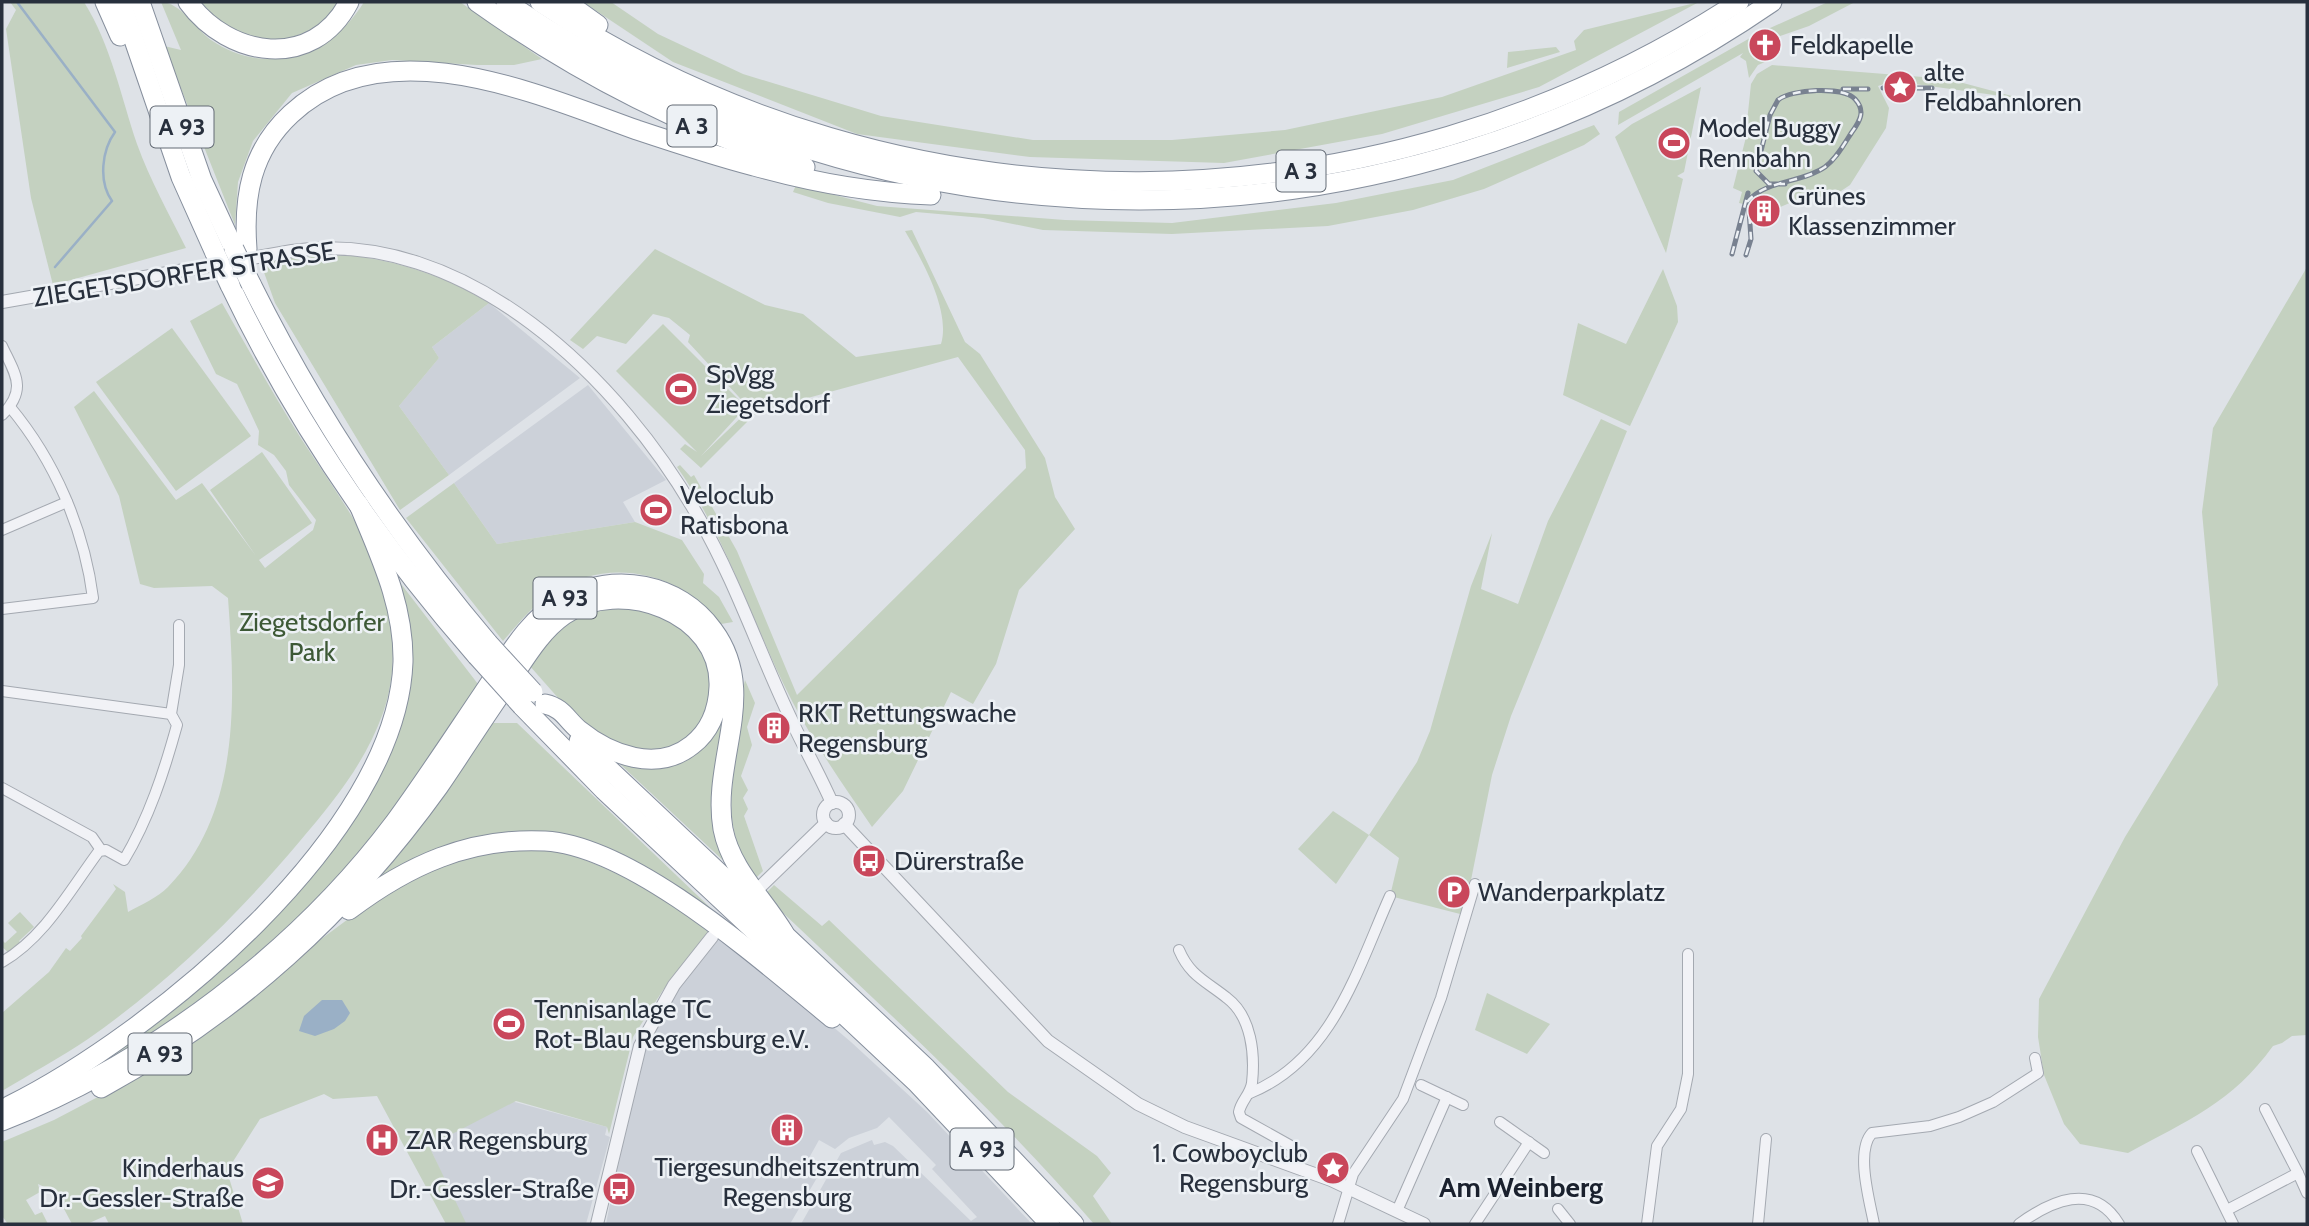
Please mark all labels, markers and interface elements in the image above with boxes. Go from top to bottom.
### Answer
church icon: Feldkapelle [1746,26,1784,64]
place label: Feldkapelle [1790,29,1913,61]
place label: alte Feldbahnloren [1924,56,2082,118]
place icon: alte Feldbahnloren [1881,68,1919,106]
road number: A 93 [150,106,214,148]
road number: A 3 [668,106,716,146]
place label: Model Buggy Rennbahn [1698,112,1841,174]
sports icon: Model Buggy Rennbahn [1655,124,1693,162]
road number: A 3 [1276,150,1326,191]
place label: Grünes Klassenzimmer [1788,180,1956,242]
building icon: Grünes Klassenzimmer [1745,192,1783,230]
street label: ZIEGETSDORFER STRASSE [31,234,337,314]
place label: SpVgg Ziegetsdorf [706,358,831,420]
sports icon: SpVgg Ziegetsdorf [662,370,700,408]
place label: Veloclub Ratisbona [680,479,789,541]
sports icon: Veloclub Ratisbona [637,491,675,529]
road number: A 93 [534,578,596,618]
park label: Ziegetsdorfer Park [239,606,386,668]
place label: RKT Rettungswache Regensburg [798,697,1016,759]
building icon: RKT Rettungswache Regensburg [755,709,793,747]
bus stop icon: Dürerstraße [850,842,888,880]
place label: Dürerstraße [894,845,1024,877]
parking icon: Wanderparkplatz [1435,873,1473,911]
place label: Wanderparkplatz [1478,876,1665,908]
place label: Tennisanlage TC Rot-Blau Regensburg e.V. [534,993,809,1055]
sports icon: Tennisanlage TC Rot-Blau Regensburg e.V. [490,1005,528,1043]
road number: A 93 [128,1034,192,1074]
building icon: Tiergesundheitszentrum Regensburg [768,1111,806,1149]
hospital icon: ZAR Regensburg [363,1121,401,1159]
place label: ZAR Regensburg [406,1124,588,1156]
road number: A 93 [950,1128,1014,1170]
place label: 1. Cowboyclub Regensburg [1152,1137,1309,1199]
place icon: 1. Cowboyclub Regensburg [1314,1149,1352,1187]
place label: Tiergesundheitszentrum Regensburg [654,1151,920,1213]
place label: Kinderhaus Dr.-Gessler-Straße [39,1152,244,1214]
school or university icon: Kinderhaus Dr.-Gessler-Straße [249,1164,287,1202]
bus stop icon: Dr.-Gessler-Straße [600,1170,638,1208]
district label: Am Weinberg [1439,1170,1603,1204]
place label: Dr.-Gessler-Straße [389,1173,594,1205]

